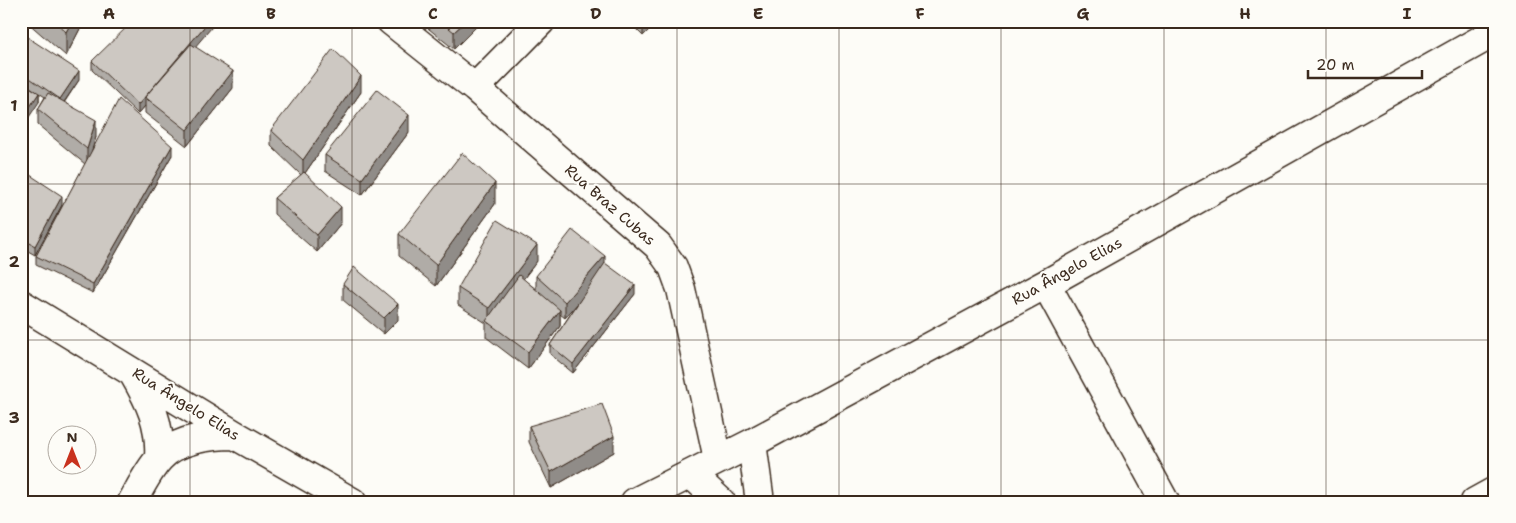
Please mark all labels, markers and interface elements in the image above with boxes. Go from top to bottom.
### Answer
text: A [103,3,115,24]
text: B [266,3,276,24]
text: C [428,3,438,24]
text: D [590,3,602,24]
text: E [753,3,763,24]
text: F [915,3,925,24]
text: G [1077,3,1090,24]
text: H [1239,3,1251,24]
text: I [1403,3,1412,24]
scale bar [1308,48,1422,80]
text: 20 m [1316,55,1355,75]
text: 1 [10,95,18,116]
street label: Rua Braz Cubas [560,160,660,250]
street label: Rua Ângelo Elias [1008,232,1126,310]
text: 2 [8,251,20,272]
street label: Rua Ângelo Elias [128,362,244,445]
text: 3 [8,407,20,428]
north arrow [48,426,98,476]
text: N [66,428,78,446]

